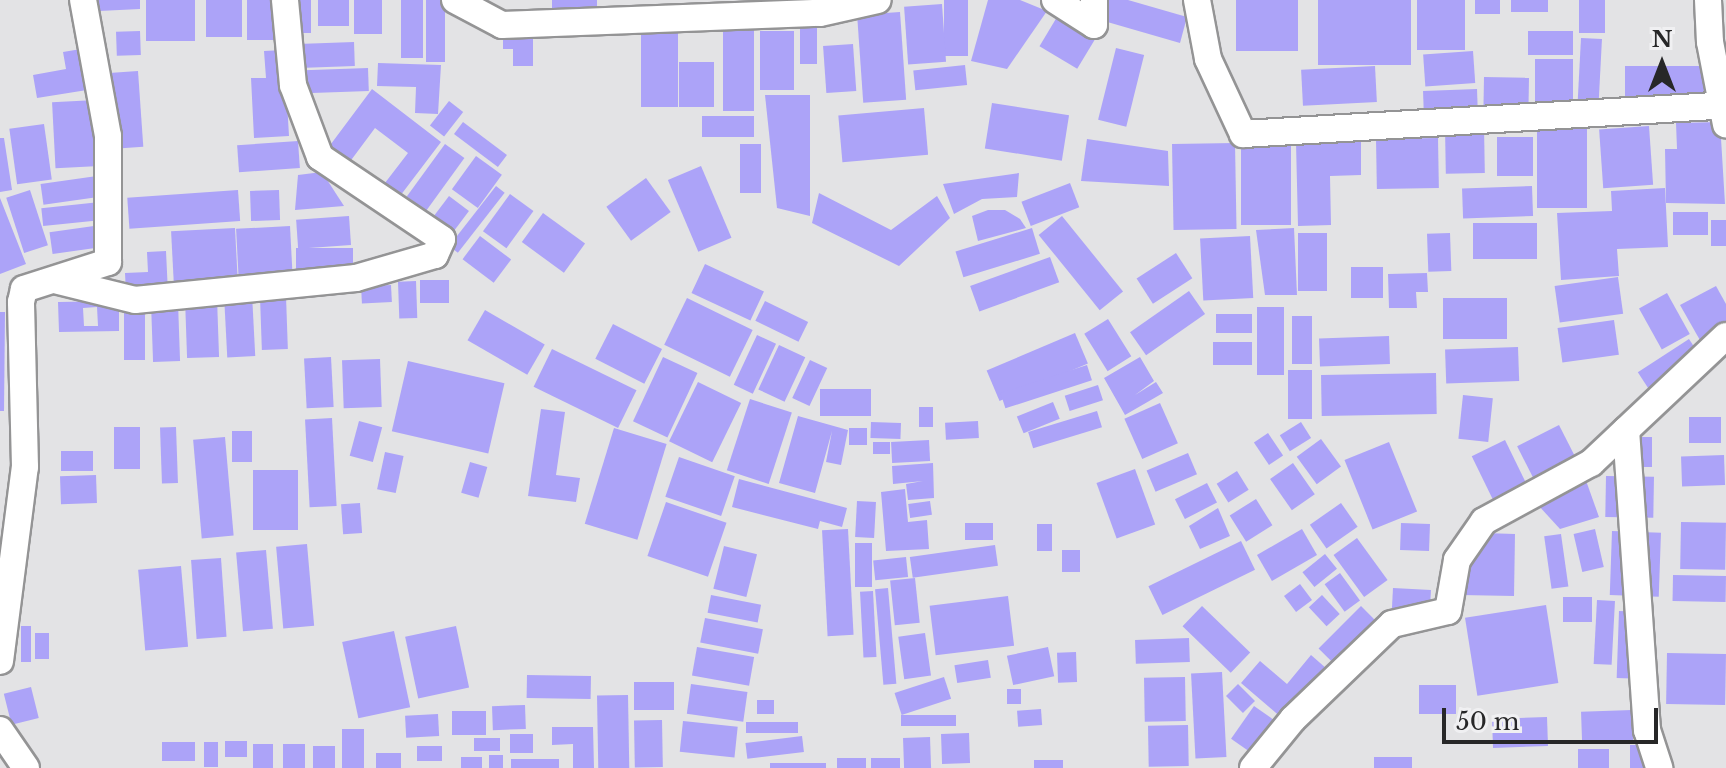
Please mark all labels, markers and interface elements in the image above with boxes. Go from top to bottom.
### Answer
north arrow [1622,24,1702,104]
text: N [1652,26,1672,53]
scale bar [1446,692,1662,742]
text: 50 m [1456,707,1519,736]

